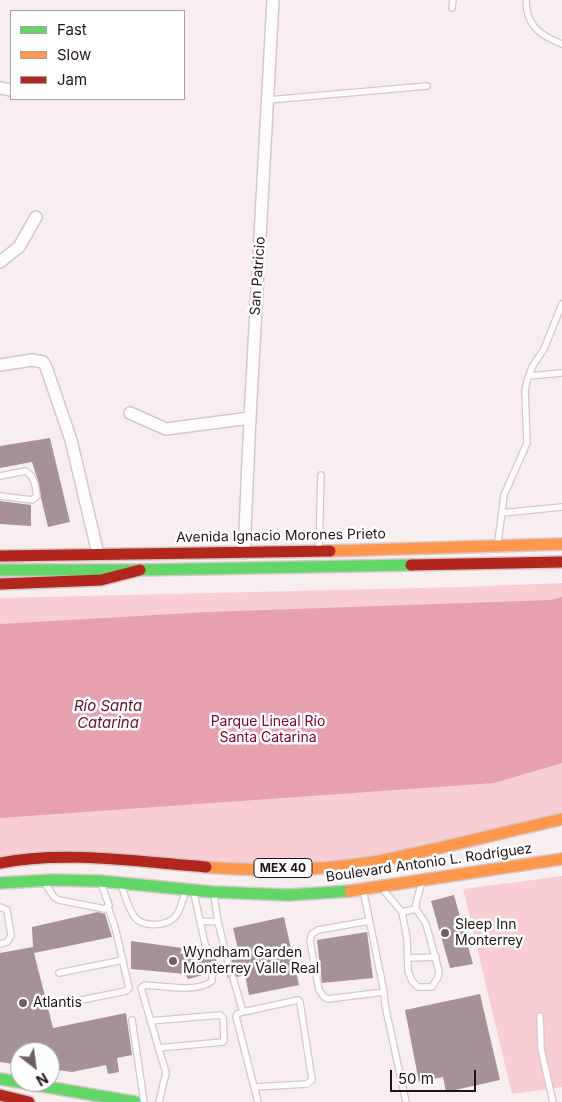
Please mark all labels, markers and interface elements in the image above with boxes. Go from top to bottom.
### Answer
legend [10,10,185,100]
text: Fast [57,20,87,39]
text: Slow [57,45,91,64]
text: Jam [57,70,87,89]
street label: San Patricio [247,236,269,316]
street label: Avenida Ignacio Morones Prieto [176,526,386,546]
water label: Río Santa Catarina [74,697,142,732]
park label: Parque Lineal Río Santa Catarina [211,714,325,746]
street label: Boulevard Antonio L. Rodríguez [325,840,533,886]
road number: MEX 40 [254,858,312,878]
place label: Sleep Inn Monterrey [455,917,523,950]
marker: Sleep Inn Monterrey [439,927,451,939]
place label: Wyndham Garden Monterrey Valle Real [183,945,319,978]
marker: Wyndham Garden Monterrey Valle Real [167,955,179,967]
place label: Atlantis [33,995,82,1011]
marker: Atlantis [17,997,29,1009]
north arrow [10,1042,60,1092]
scale bar [392,1060,478,1092]
text: 50 m [398,1069,434,1088]
text: N [33,1070,51,1090]

